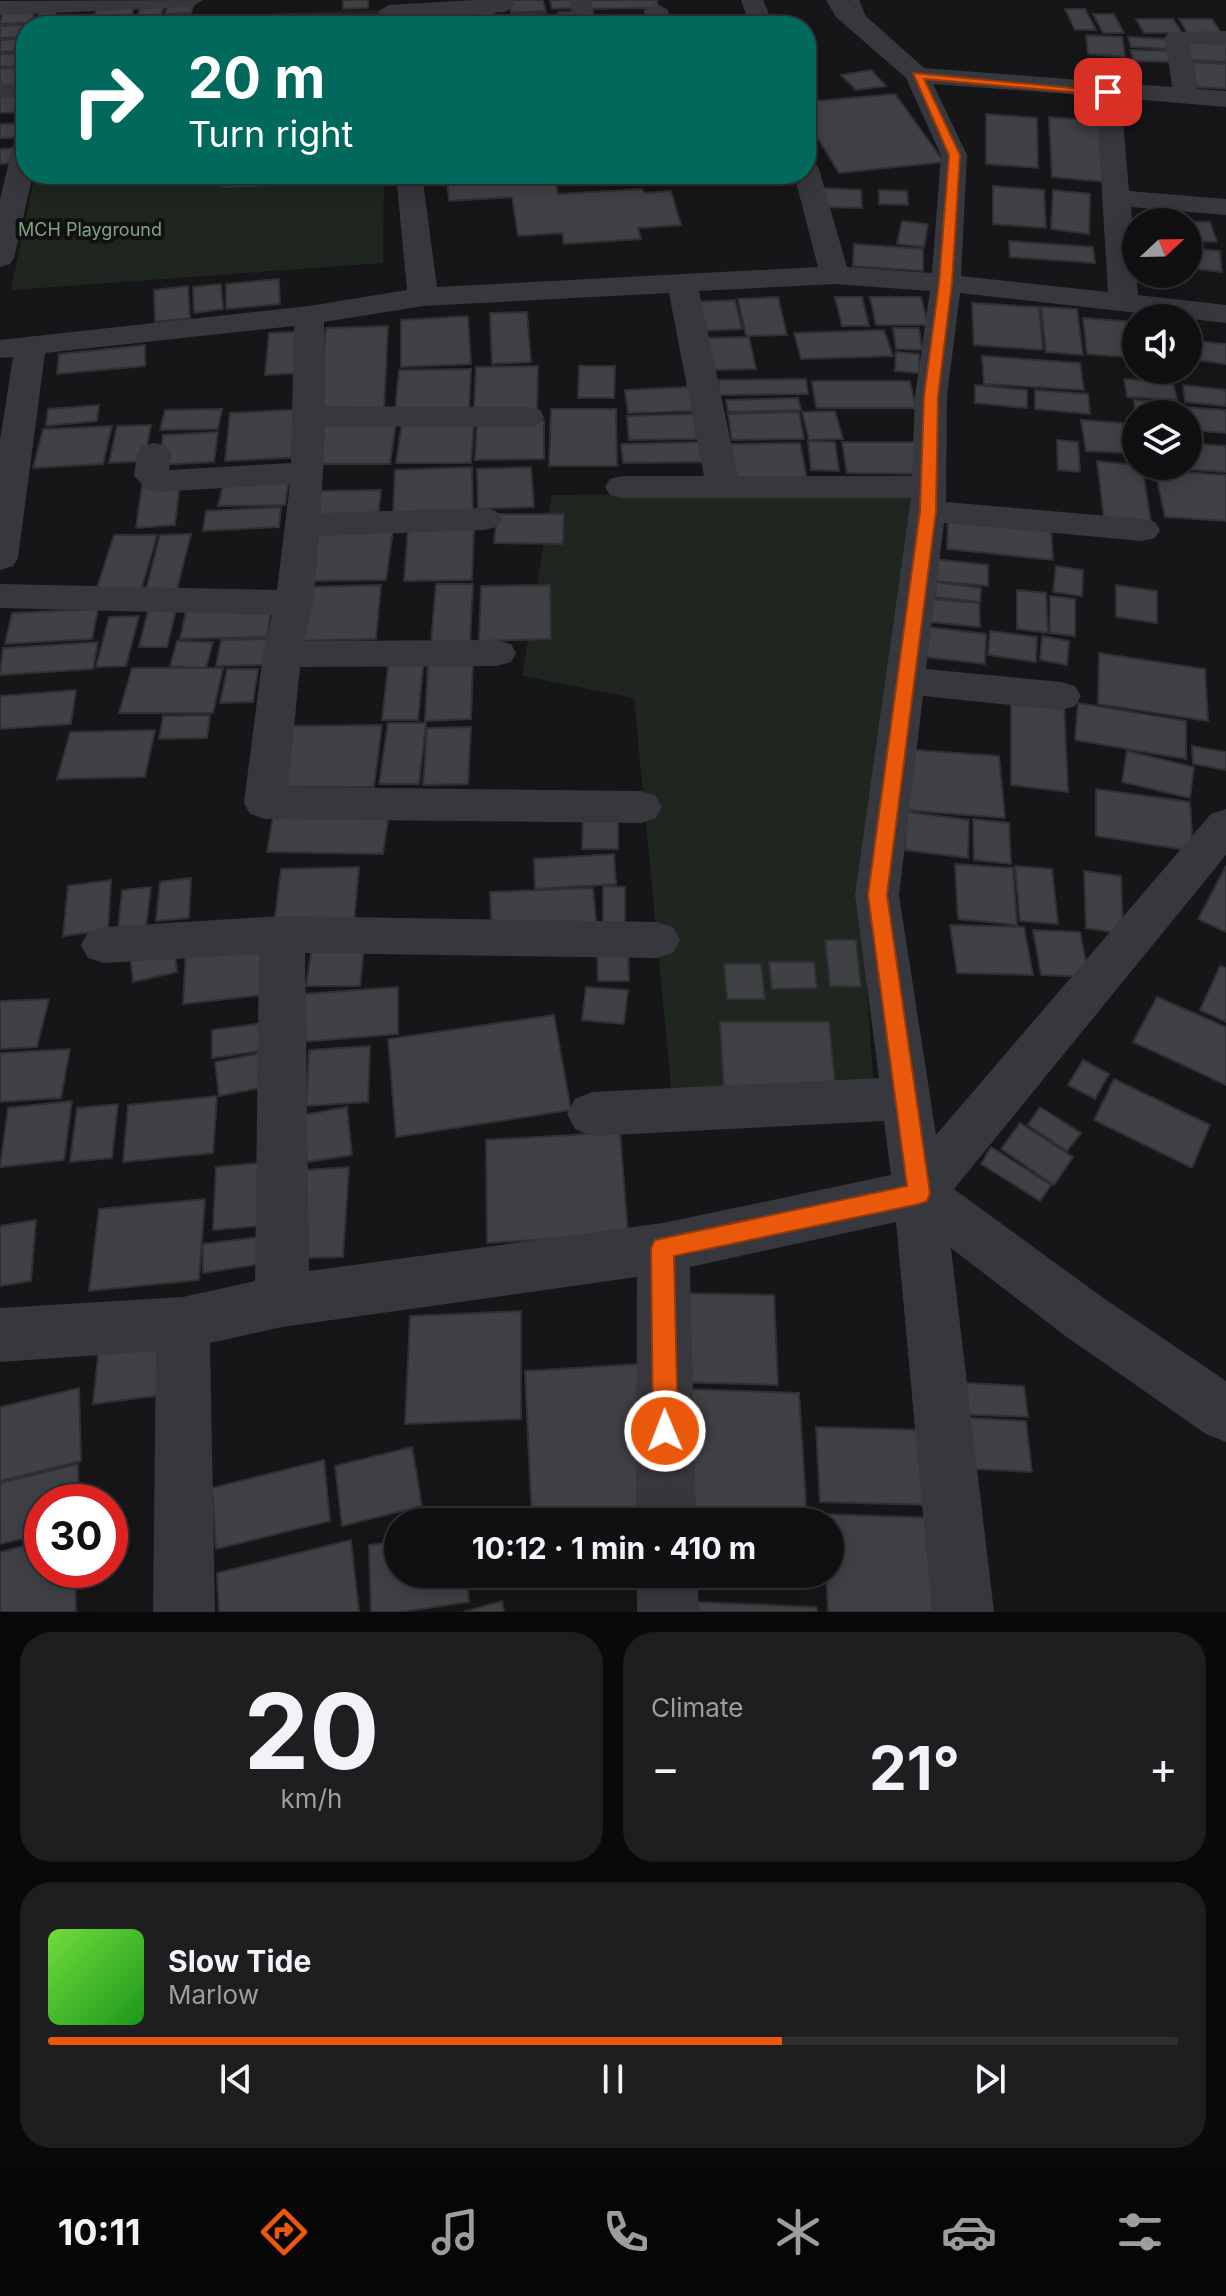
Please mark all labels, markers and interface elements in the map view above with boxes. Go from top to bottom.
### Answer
text: 20 m [188,44,325,112]
icon: right [56,48,160,152]
pin [1074,58,1142,126]
icon: arrive [1086,70,1130,114]
text: Turn right [188,112,353,156]
north arrow [1122,208,1202,288]
map controls [1122,208,1202,480]
park label: MCH Playground [18,219,162,240]
button: sound [1122,304,1202,384]
button: layers [1122,400,1202,480]
position arrow [623,1389,707,1473]
speed limit sign: 30 [24,1484,128,1588]
text: 10:12 · 1 min · 410 m [472,1530,756,1566]
text: 20 [244,1668,379,1794]
text: Climate [651,1692,743,1723]
text: 21° [869,1732,960,1804]
text: − [651,1741,680,1795]
text: + [1149,1741,1178,1795]
text: km/h [281,1783,342,1814]
text: Slow Tide [168,1943,311,1979]
text: Marlow [168,1979,259,2010]
icon: previous [214,2057,258,2101]
icon: pause [591,2057,635,2101]
icon: next [968,2057,1012,2101]
icon: directions [256,2204,312,2260]
icon: music [427,2204,483,2260]
icon: phone [598,2204,654,2260]
icon: climate [770,2204,826,2260]
icon: car [941,2204,997,2260]
icon: filters [1112,2204,1168,2260]
text: 10:11 [58,2210,141,2254]

